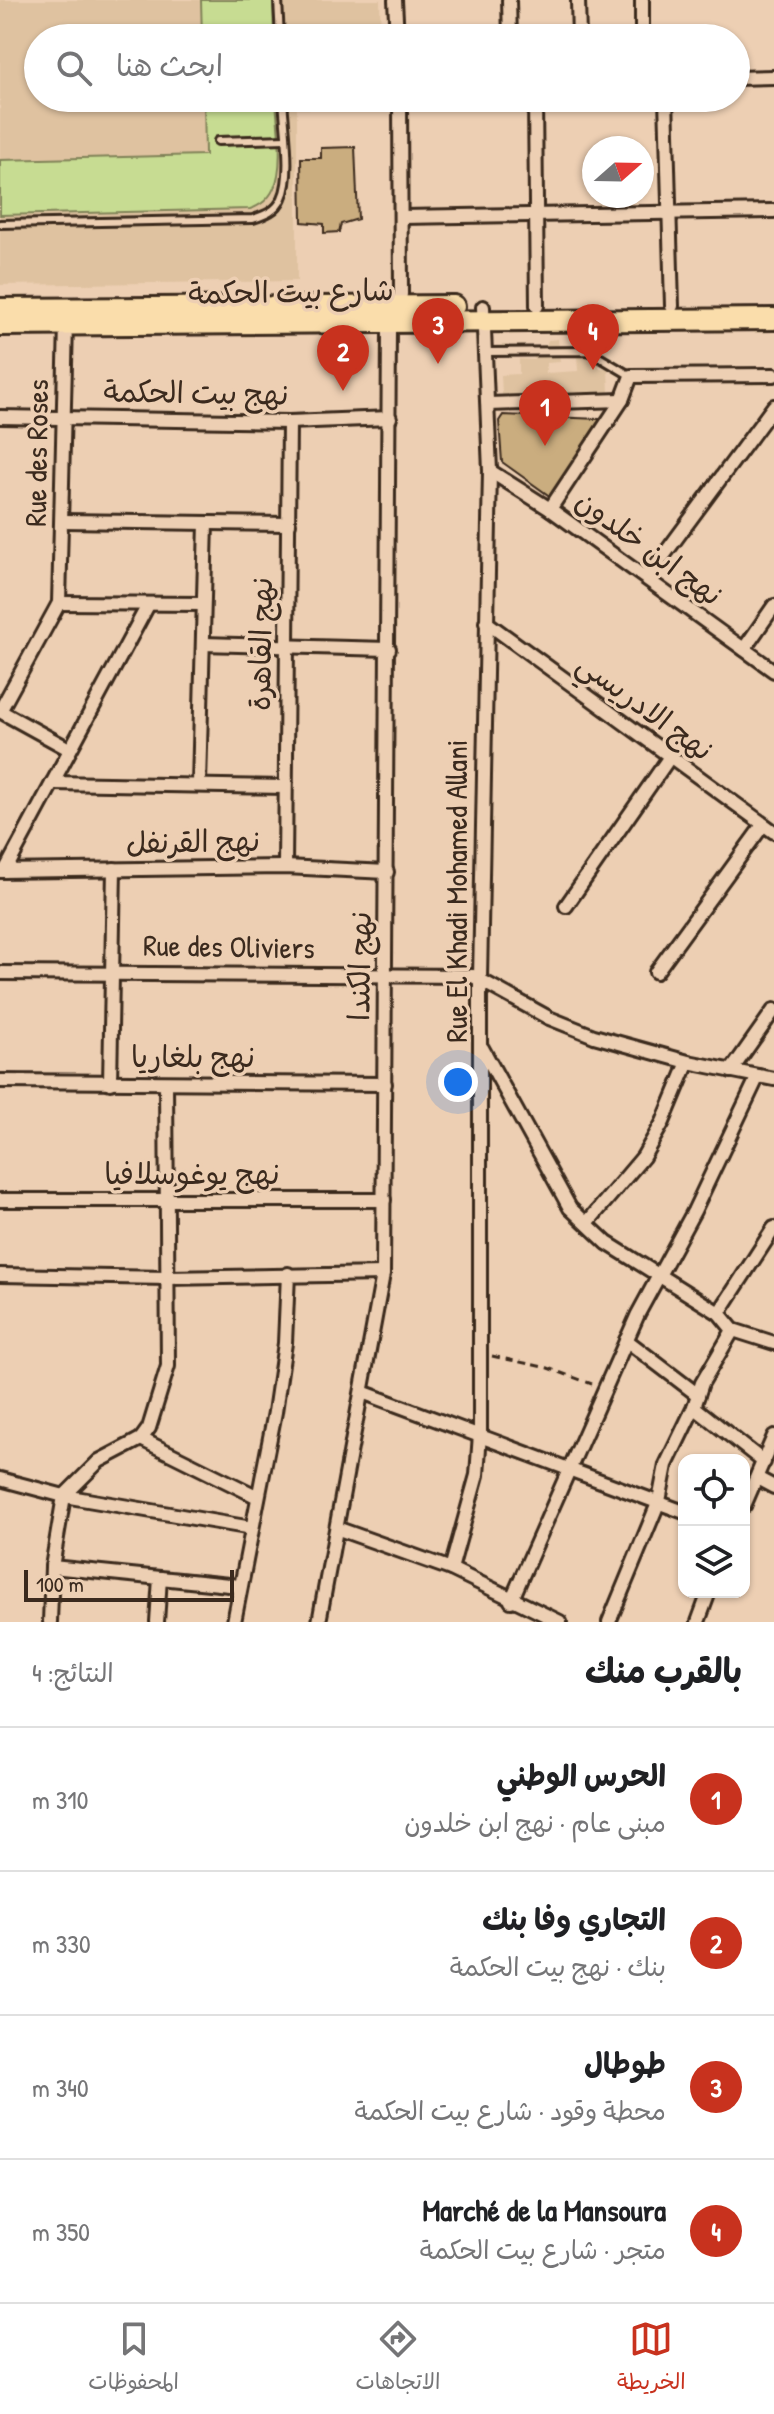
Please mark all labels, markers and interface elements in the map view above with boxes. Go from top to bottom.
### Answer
search box [24,24,750,112]
text: ابحث هنا [116,45,223,85]
icon: search [52,46,96,90]
north arrow [582,136,654,208]
street label: شارع بيت الحكمة [188,269,394,315]
pin: 3 [412,298,464,364]
pin: 4 [567,304,619,370]
pin: 2 [317,325,369,391]
street label: نهج بيت الحكمة [103,370,289,415]
street label: Rue des Roses [15,379,57,527]
pin: 1 [519,380,571,446]
street label: نهج ابن خلدون [567,480,731,615]
street label: نهج القاهرة [239,577,282,711]
street label: نهج الادريسي [565,643,722,775]
street label: Rue El Khadi Mohamed Allani [436,740,476,1042]
street label: نهج القرنفل [125,820,261,863]
street label: نهج الكندا [338,911,381,1021]
street label: Rue des Oliviers [143,925,315,967]
street label: نهج بلغاريا [131,1036,255,1077]
your location [438,1062,478,1102]
street label: نهج يوغوسلافيا [104,1153,280,1194]
map controls [678,1454,750,1598]
button: locate [678,1454,750,1526]
button: layers [678,1526,750,1598]
scale bar [24,1566,234,1602]
text: 100 m [36,1569,84,1599]
text: بالقرب منك [585,1648,742,1694]
text: النتائج: 4 [32,1655,114,1690]
text: الحرس الوطني [496,1755,666,1795]
text: 310 m [32,1782,88,1817]
text: 1 [711,1782,721,1817]
text: مبنى عام · نهج ابن خلدون [404,1805,666,1840]
text: التجاري وفا بنك [482,1899,666,1939]
text: 330 m [32,1926,91,1961]
text: 2 [710,1926,722,1961]
text: بنك · نهج بيت الحكمة [450,1949,666,1984]
text: طوطال [584,2043,666,2083]
text: 340 m [32,2070,89,2105]
text: 3 [710,2070,722,2105]
text: محطة وقود · شارع بيت الحكمة [355,2093,666,2128]
text: Marché de la Mansoura [422,2190,666,2230]
text: 350 m [32,2214,90,2249]
text: 4 [711,2214,721,2249]
text: متجر · شارع بيت الحكمة [420,2232,666,2267]
tab: المحفوظات [88,2317,179,2401]
tab: الاتجاهات [356,2317,440,2401]
tab: الخريطة [617,2317,686,2401]

